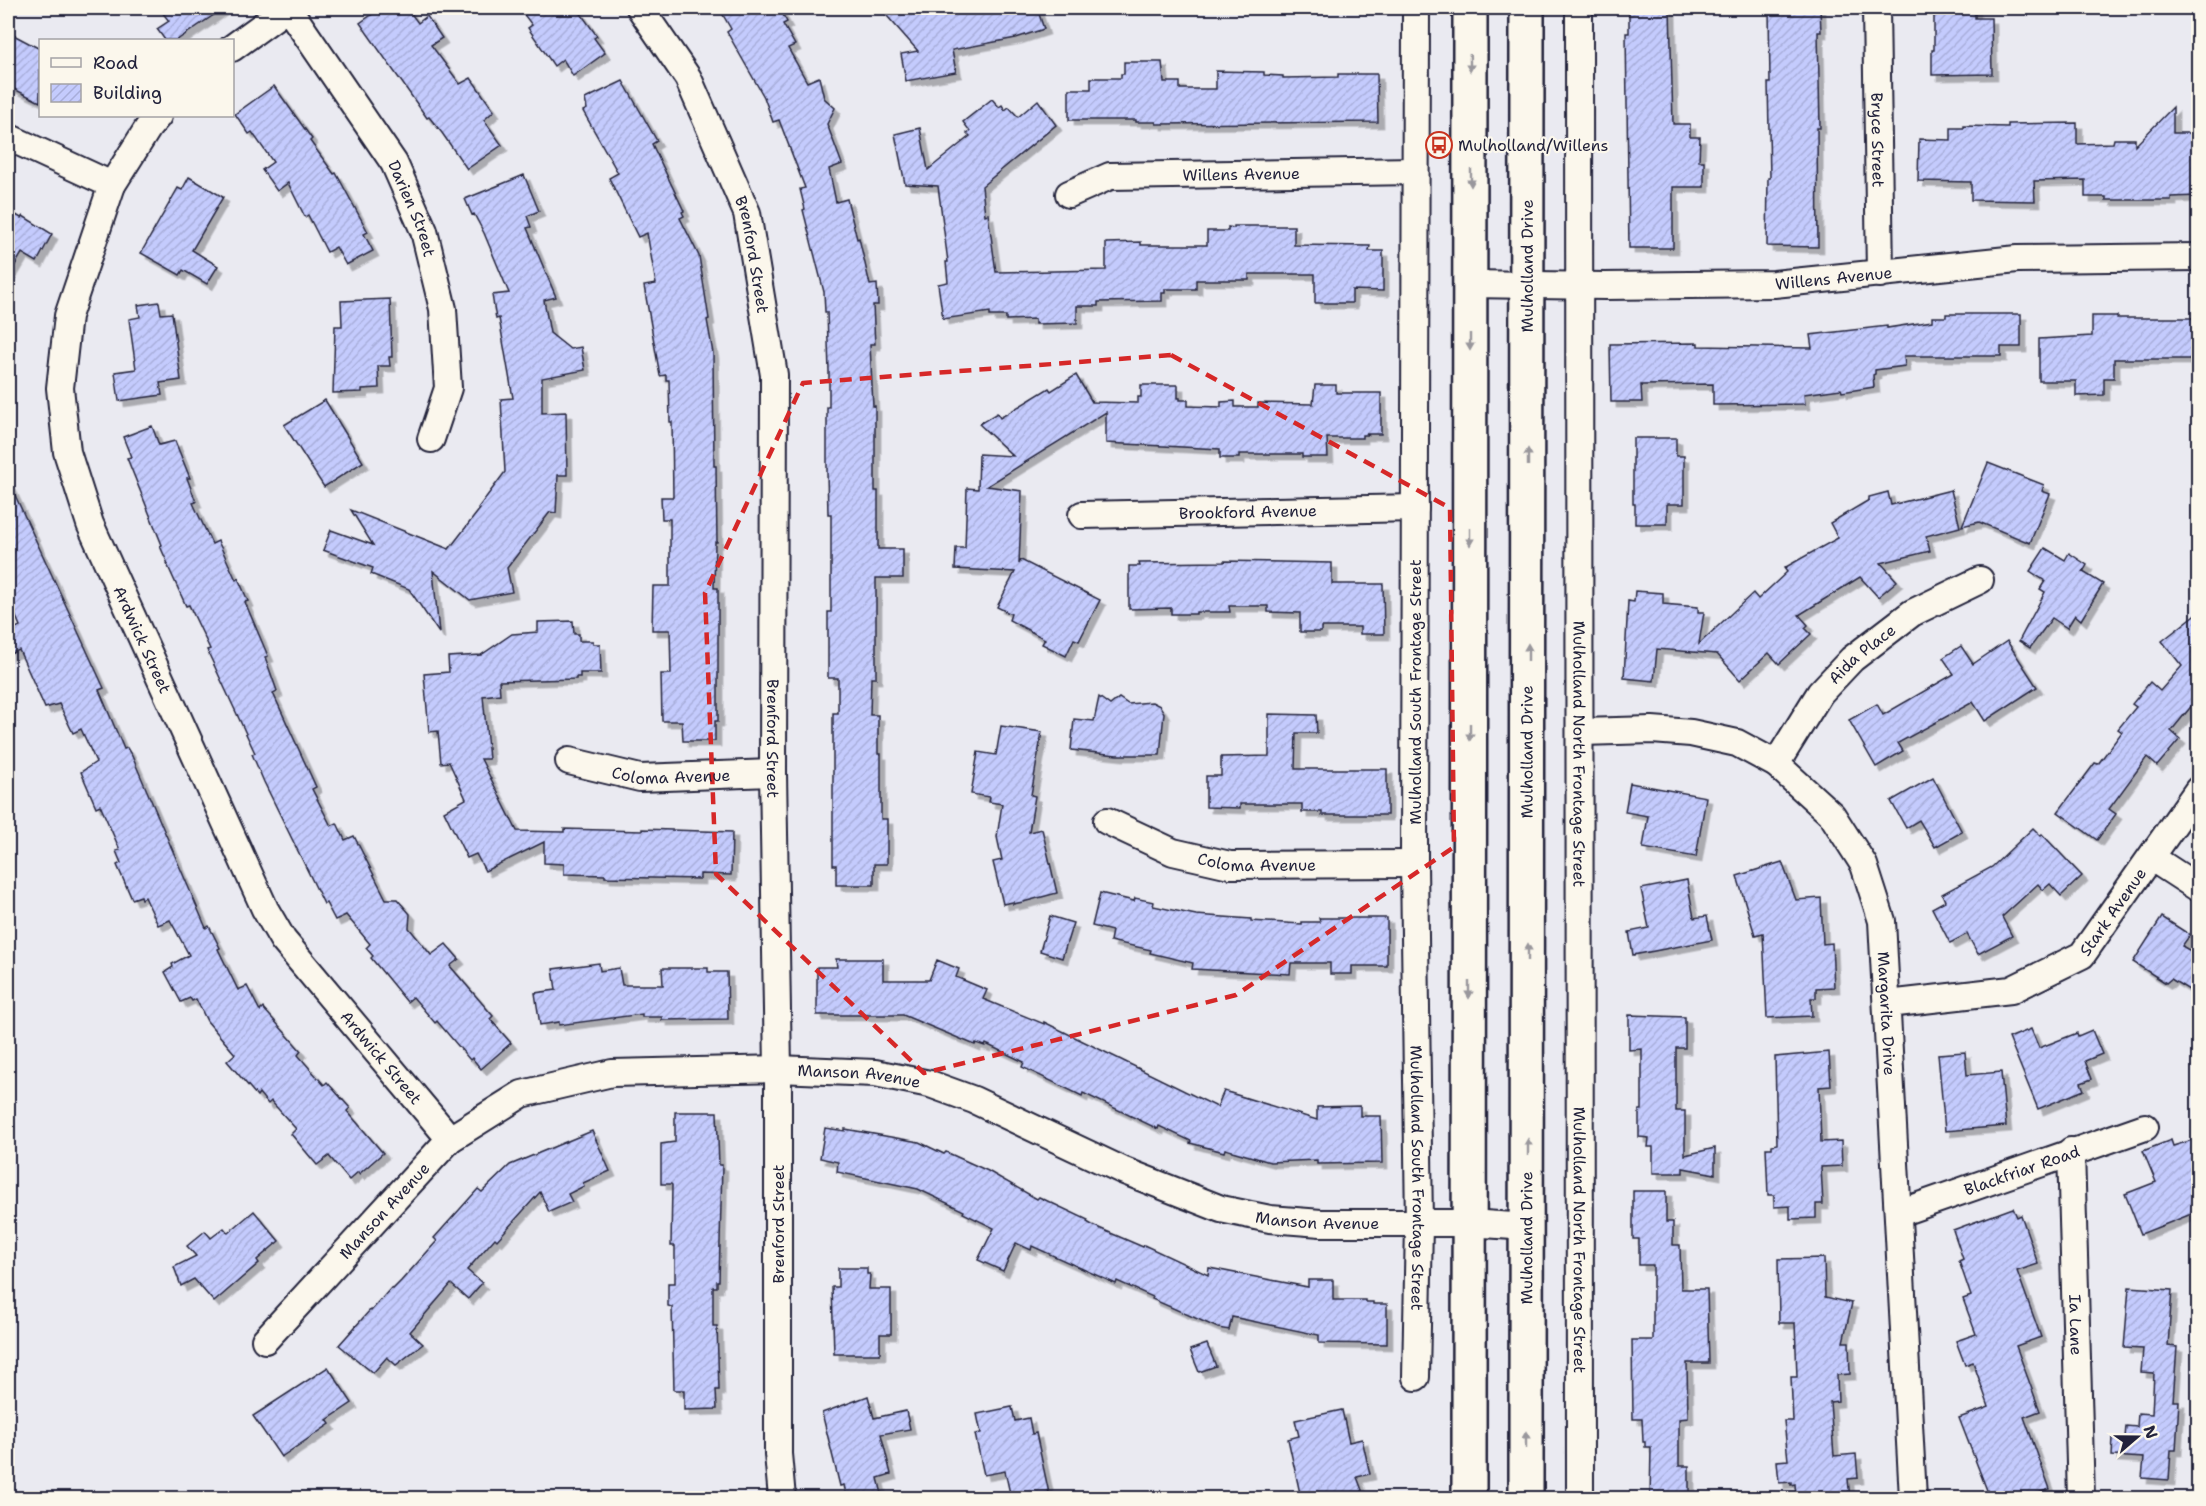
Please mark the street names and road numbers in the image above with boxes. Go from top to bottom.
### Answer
street label: Bryce Street [1867,92,1889,188]
street label: Darien Street [384,157,440,259]
street label: Willens Avenue [1182,162,1300,185]
street label: Brenford Street [730,193,774,315]
street label: Mulholland Drive [1516,200,1537,332]
street label: Willens Avenue [1774,261,1893,294]
street label: Brookford Avenue [1179,500,1317,523]
street label: Mulholland South Frontage Street [1405,559,1426,825]
street label: Ardwick Street [109,582,176,697]
street label: Aida Place [1824,619,1900,688]
street label: Mulholland North Frontage Street [1569,621,1590,887]
street label: Brenford Street [762,679,784,798]
street label: Mulholland Drive [1516,686,1537,818]
street label: Coloma Avenue [610,761,731,789]
street label: Coloma Avenue [1196,847,1316,875]
street label: Stark Avenue [2074,863,2151,960]
street label: Margarita Drive [1873,951,1901,1076]
street label: Ardwick Street [336,1006,427,1108]
street label: Mulholland South Frontage Street [1406,1045,1430,1311]
street label: Manson Avenue [797,1059,923,1092]
street label: Mulholland North Frontage Street [1569,1107,1590,1373]
street label: Blackfriar Road [1961,1140,2082,1200]
street label: Manson Avenue [334,1158,434,1263]
street label: Brenford Street [768,1164,789,1284]
street label: Mulholland Drive [1516,1172,1537,1304]
street label: Manson Avenue [1254,1206,1379,1234]
street label: Ia Lane [2065,1294,2087,1356]

